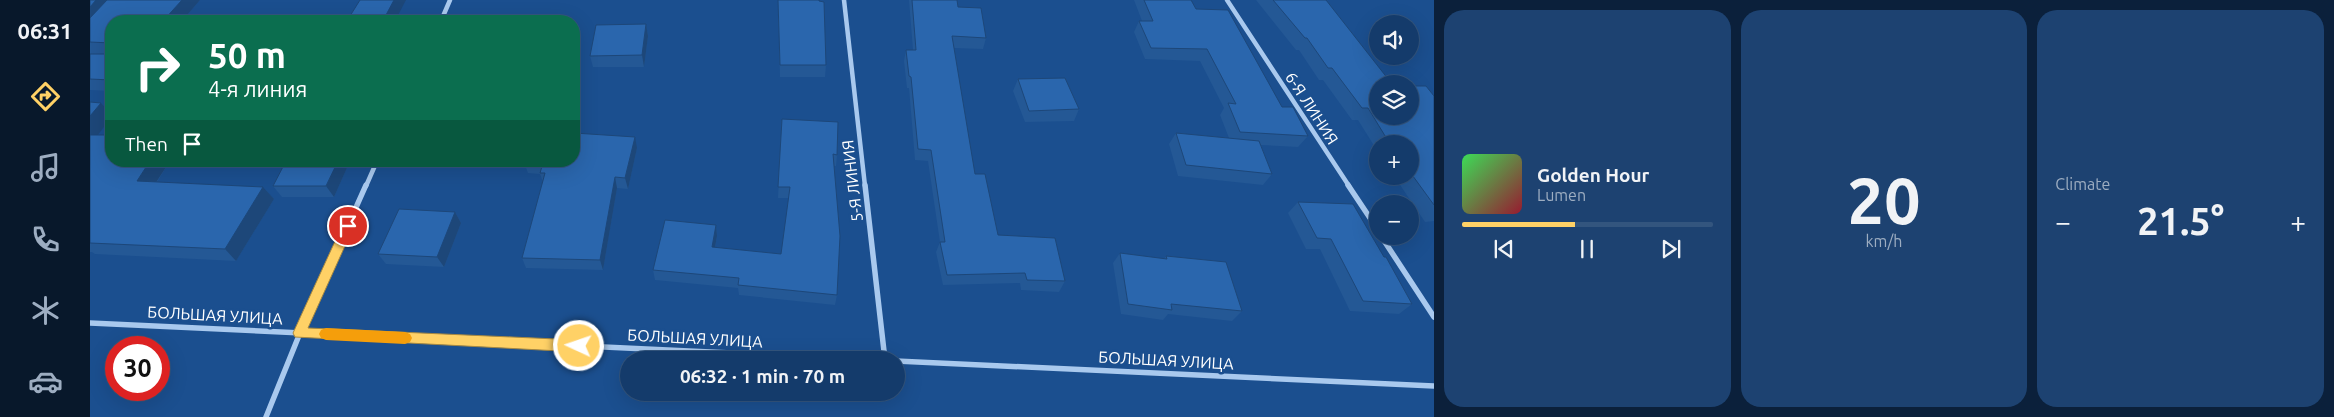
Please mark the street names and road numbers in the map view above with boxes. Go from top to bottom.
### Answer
street label: 6-Я ЛИНИЯ [1282,69,1342,147]
street label: 5-Я ЛИНИЯ [838,139,866,223]
street label: БОЛЬШАЯ УЛИЦА [147,302,284,328]
street label: БОЛЬШАЯ УЛИЦА [627,325,764,351]
street label: БОЛЬШАЯ УЛИЦА [1098,347,1235,373]

